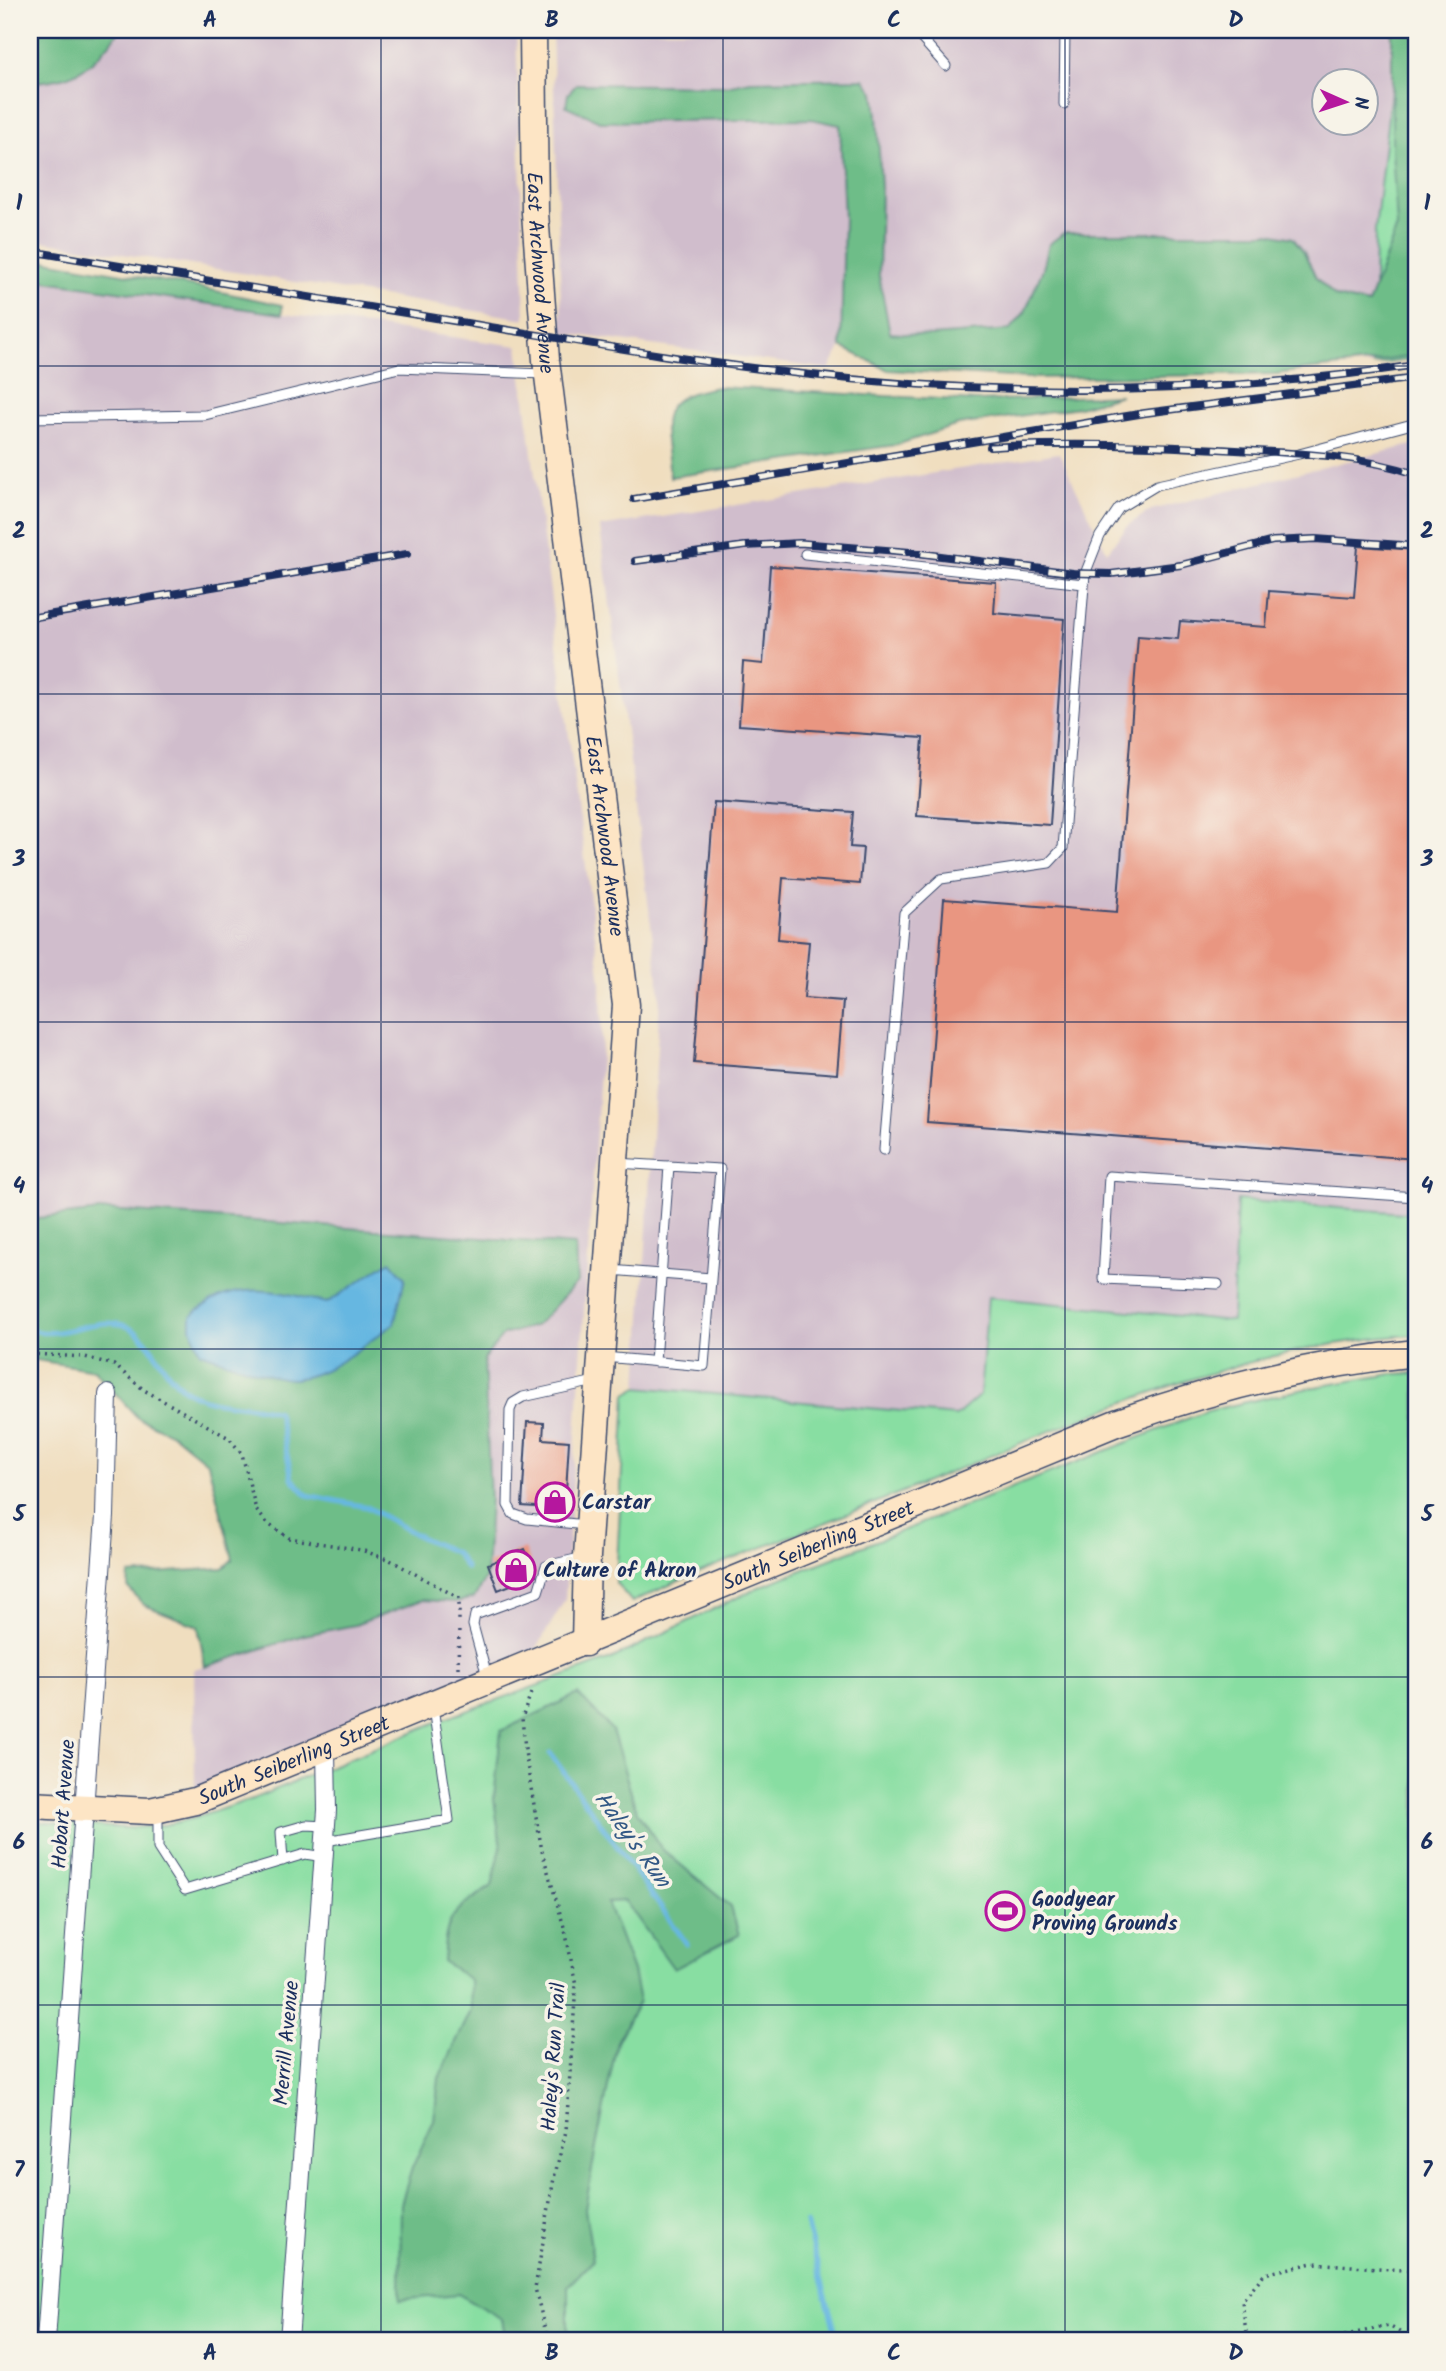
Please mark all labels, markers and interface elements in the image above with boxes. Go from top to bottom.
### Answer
text: A [203,3,217,39]
text: B [545,3,559,39]
text: C [887,3,901,39]
text: D [1228,3,1244,39]
north arrow [1310,66,1380,136]
text: N [1345,96,1375,110]
street label: East Archwood Avenue [517,172,563,376]
text: 1 [16,186,23,222]
text: 1 [1424,186,1431,222]
text: 2 [12,514,26,550]
text: 2 [1420,514,1434,550]
street label: East Archwood Avenue [575,734,632,939]
text: 3 [12,842,26,878]
text: 3 [1420,842,1434,878]
text: 4 [13,1169,26,1205]
text: 4 [1421,1169,1434,1205]
shop icon: Carstar [534,1481,576,1523]
place label: Carstar [582,1487,652,1520]
street label: South Seiberling Street [718,1492,921,1601]
text: 5 [12,1497,27,1533]
text: 5 [1420,1497,1435,1533]
shop icon: Culture of Akron [495,1549,537,1591]
place label: Culture of Akron [543,1555,697,1588]
street label: South Seiberling Street [193,1707,396,1816]
street label: Hobart Avenue [44,1738,86,1870]
water label: Haley's Run [584,1784,680,1897]
text: 6 [13,1825,25,1861]
text: 6 [1421,1825,1433,1861]
place label: Goodyear Proving Grounds [1032,1884,1178,1941]
sports icon: Goodyear Proving Grounds [984,1890,1026,1932]
street label: Merrill Avenue [266,1979,309,2107]
street label: Haley's Run Trail [533,1982,576,2133]
text: 7 [14,2153,26,2189]
text: 7 [1422,2153,1434,2189]
text: A [203,2336,217,2371]
text: B [545,2336,559,2371]
text: C [887,2336,901,2371]
text: D [1228,2336,1244,2371]

